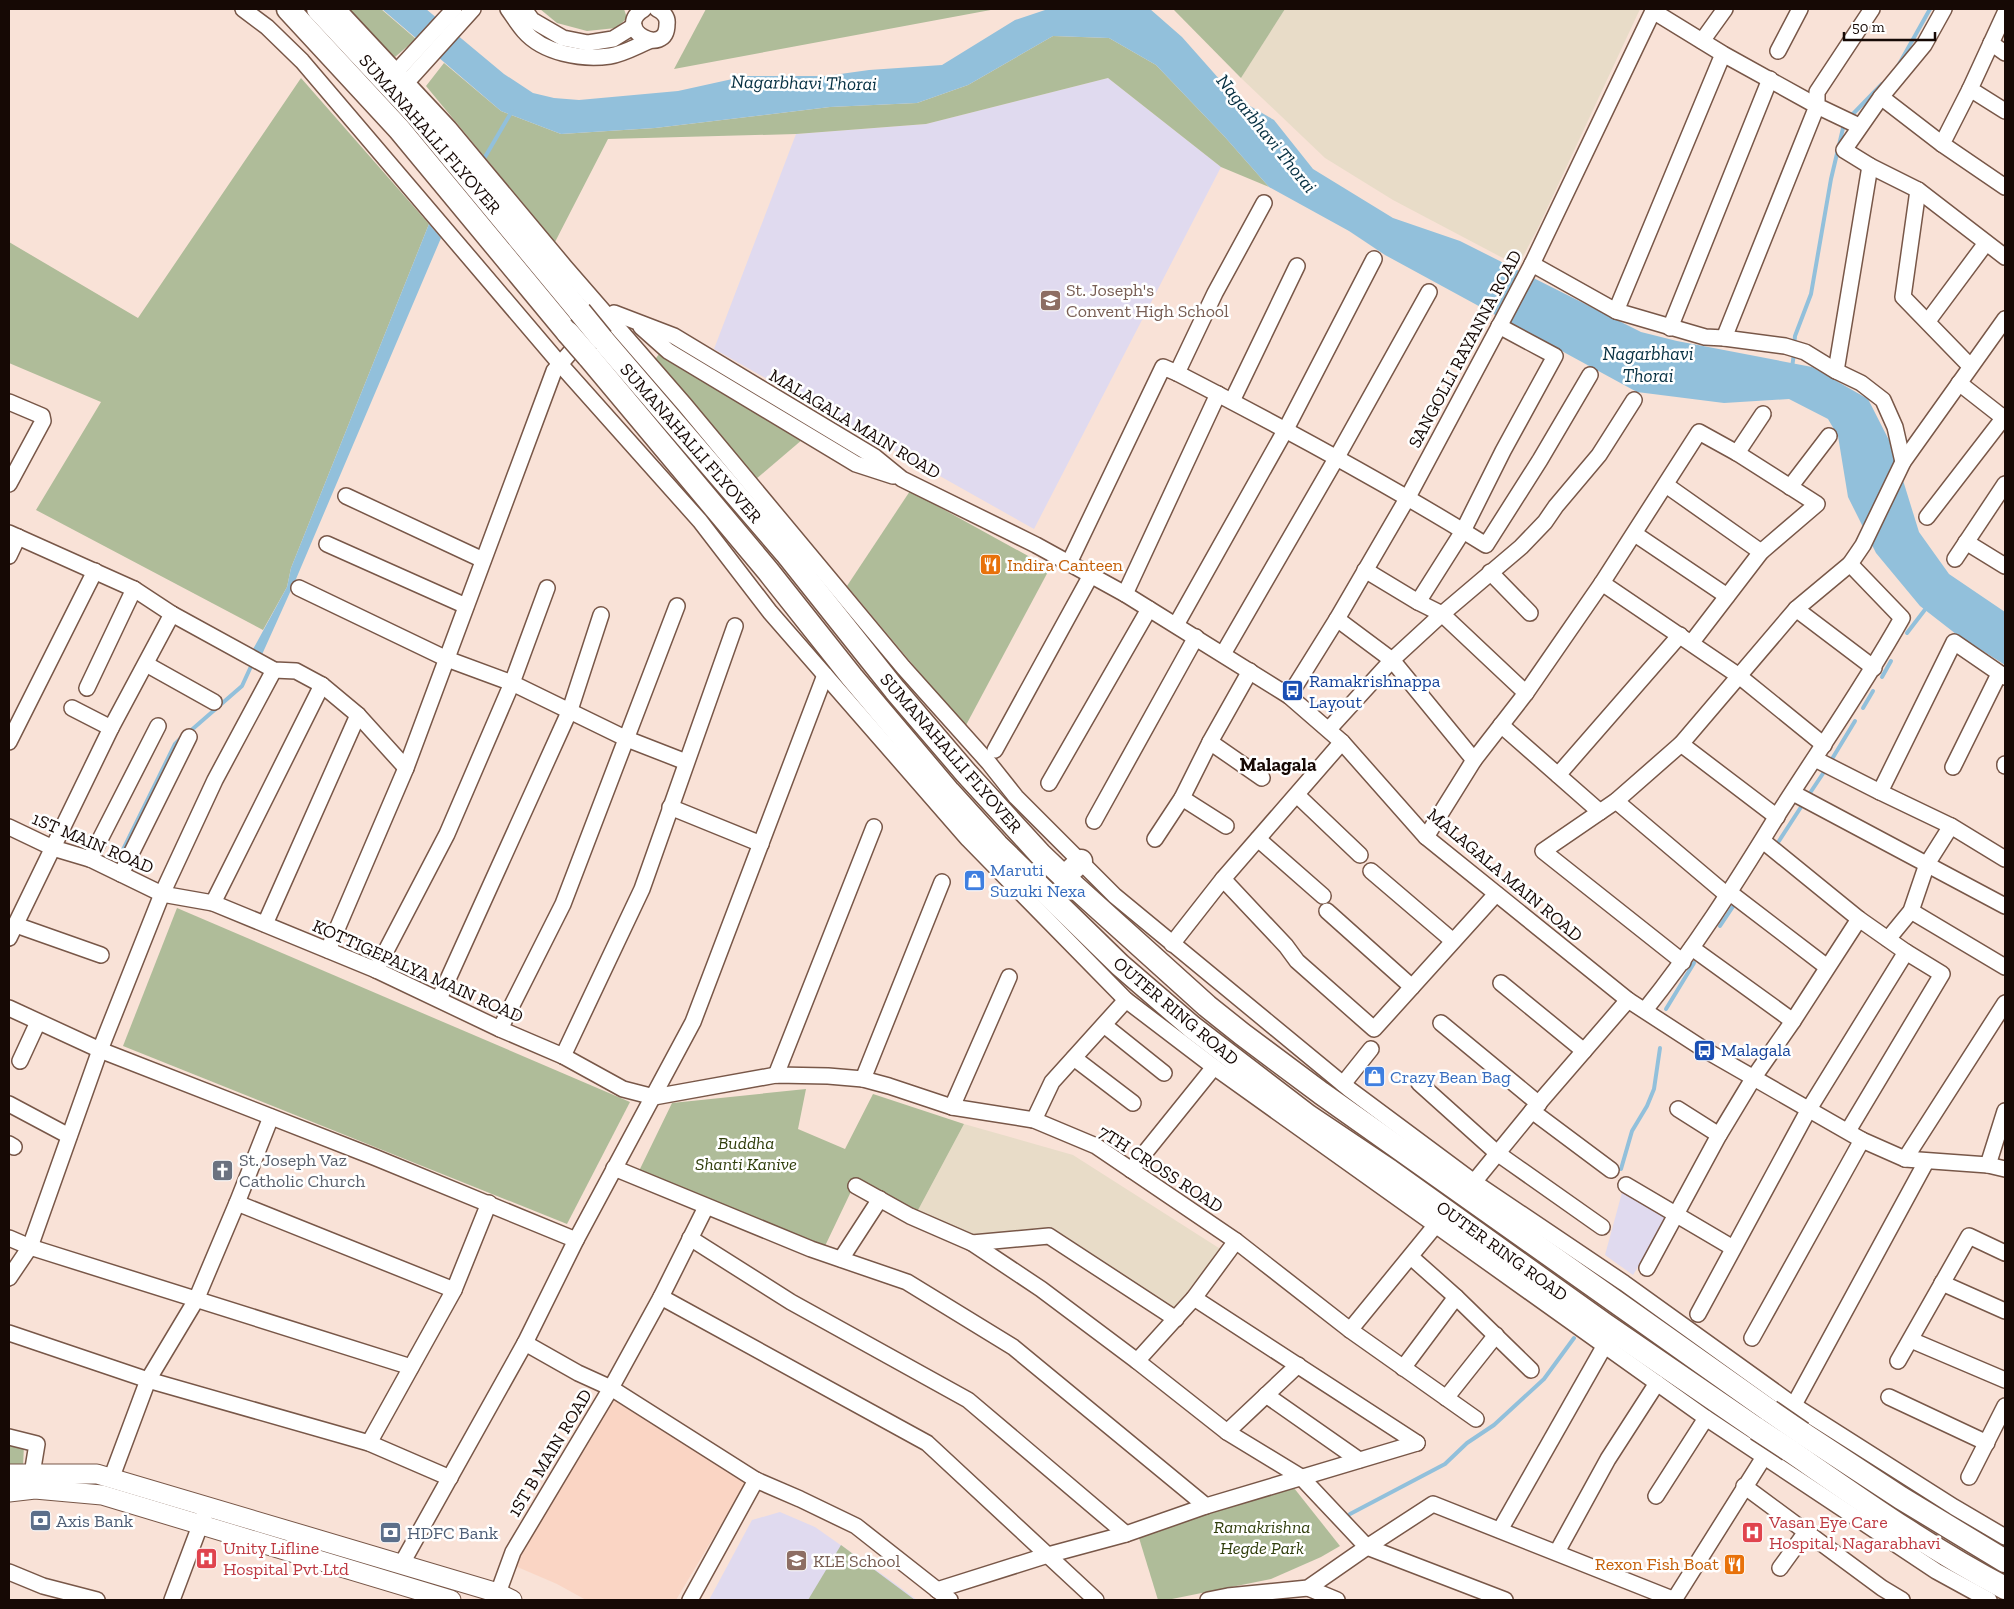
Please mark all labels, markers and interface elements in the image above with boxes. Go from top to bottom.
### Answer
scale bar [1844,10,1935,42]
text: 50 m [1852,18,1885,36]
street label: SUMANAHALLI FLYOVER [355,50,505,218]
water label: Nagarbhavi Thorai [1212,69,1322,197]
water label: Nagarbhavi Thorai [731,70,877,95]
street label: SANGOLLI RAYANNA ROAD [1403,246,1527,452]
place label: St. Joseph's Convent High School [1066,279,1229,322]
school or university icon: St. Joseph's Convent High School [1038,288,1062,312]
water label: Nagarbhavi Thorai [1602,342,1694,387]
street label: SUMANAHALLI FLYOVER [616,359,766,527]
street label: MALAGALA MAIN ROAD [765,364,945,484]
restaurant icon: Indira Canteen [979,553,1003,577]
place label: Indira Canteen [1007,554,1124,576]
street label: SUMANAHALLI FLYOVER [876,669,1026,837]
place label: Ramakrishnappa Layout [1309,670,1441,713]
bus stop icon: Ramakrishnappa Layout [1281,679,1305,703]
district label: Malagala [1239,753,1317,776]
street label: MALAGALA MAIN ROAD [1423,804,1587,946]
street label: 1ST MAIN ROAD [29,807,157,879]
place label: Maruti Suzuki Nexa [990,859,1086,902]
shop icon: Maruti Suzuki Nexa [962,868,986,892]
street label: KOTTIGEPALYA MAIN ROAD [309,915,527,1027]
street label: OUTER RING ROAD [1109,952,1243,1070]
bus stop icon: Malagala [1693,1038,1717,1062]
place label: Malagala [1721,1039,1791,1061]
shop icon: Crazy Bean Bag [1362,1065,1386,1089]
place label: Crazy Bean Bag [1390,1066,1511,1088]
street label: 7TH CROSS ROAD [1095,1120,1227,1218]
park label: Buddha Shanti Kanive [695,1132,797,1175]
place label: St. Joseph Vaz Catholic Church [239,1149,365,1192]
church icon: St. Joseph Vaz Catholic Church [211,1158,235,1182]
street label: OUTER RING ROAD [1432,1196,1572,1306]
street label: 1ST B MAIN ROAD [503,1385,597,1521]
bank icon: Axis Bank [28,1509,52,1533]
place label: Axis Bank [56,1510,134,1532]
place label: Vasan Eye Care Hospital, Nagarabhavi [1768,1511,1941,1554]
park label: Ramakrishna Hegde Park [1214,1516,1310,1559]
hospital icon: Vasan Eye Care Hospital, Nagarabhavi [1741,1520,1765,1544]
bank icon: HDFC Bank [379,1521,403,1545]
place label: HDFC Bank [407,1522,499,1544]
place label: Unity Lifline Hospital Pvt Ltd [223,1537,349,1580]
hospital icon: Unity Lifline Hospital Pvt Ltd [195,1546,219,1570]
school or university icon: KLE School [785,1549,809,1573]
place label: KLE School [813,1550,900,1572]
restaurant icon: Rexon Fish Boat [1723,1552,1747,1576]
place label: Rexon Fish Boat [1595,1553,1719,1575]

